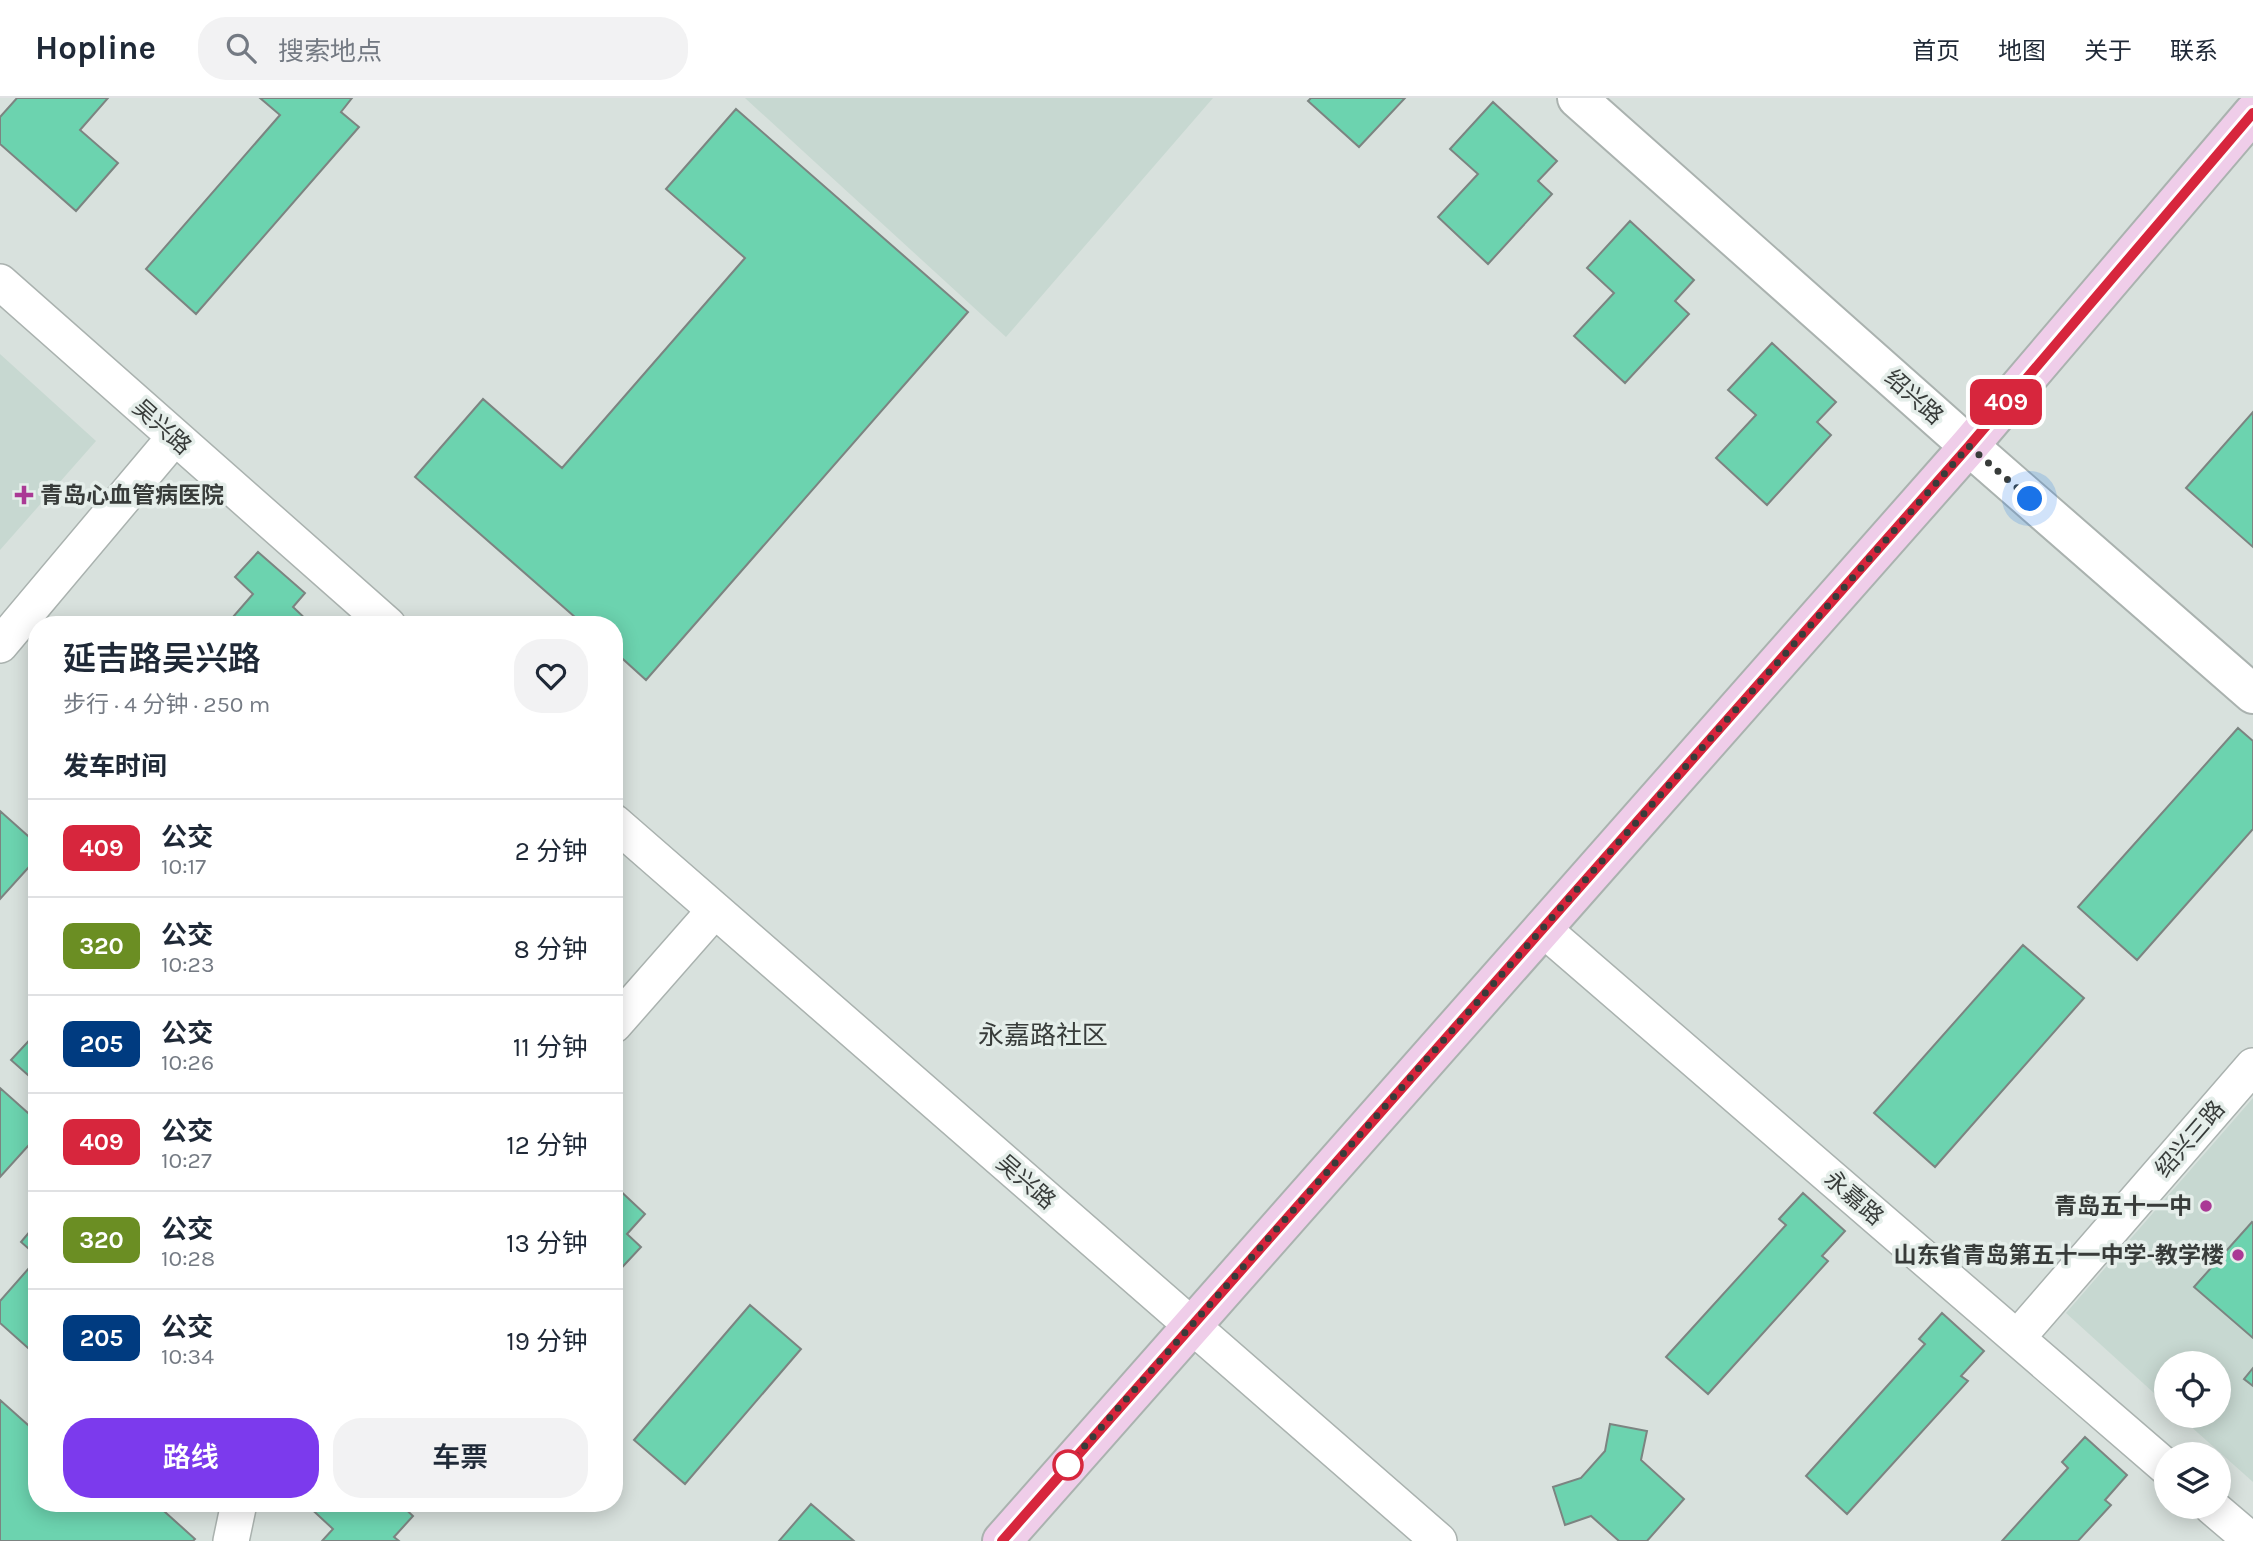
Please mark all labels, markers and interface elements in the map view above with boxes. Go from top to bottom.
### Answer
search box [198,17,688,80]
text: Hopline [35,29,156,67]
icon: search [222,29,260,67]
text: 搜索地点 [278,36,382,67]
text: 首页 [1912,37,1960,65]
text: 地图 [1998,37,2046,65]
text: 关于 [2084,37,2132,65]
text: 联系 [2170,37,2218,65]
street label: 绍兴路 [1879,364,1949,430]
line badge: 409 [1966,379,2046,425]
text: 409 [1984,388,2028,416]
street label: 吴兴路 [127,394,197,460]
your location [2012,481,2047,516]
place label: 青岛心血管病医院 [40,482,224,509]
marker: 青岛心血管病医院 [14,485,34,505]
button: heart [514,639,588,713]
text: 延吉路吴兴路 [63,640,261,678]
text: 步行 · 4 分钟 · 250 m [63,691,270,718]
text: 发车时间 [63,751,167,782]
text: 公交 [161,822,213,853]
text: 409 [79,834,124,862]
text: 2 分钟 [515,836,588,867]
text: 10:17 [161,853,206,880]
text: 公交 [161,920,213,951]
text: 320 [79,932,124,960]
text: 8 分钟 [514,934,588,965]
text: 10:23 [161,951,214,978]
text: 公交 [161,1018,213,1049]
district label: 永嘉路社区 [978,1020,1108,1051]
text: 205 [80,1030,123,1058]
text: 11 分钟 [513,1032,588,1063]
text: 10:26 [161,1049,214,1076]
street label: 绍兴三路 [2150,1095,2230,1183]
text: 公交 [161,1116,213,1147]
text: 409 [79,1128,124,1156]
text: 12 分钟 [506,1130,588,1161]
text: 10:27 [161,1147,212,1174]
street label: 吴兴路 [991,1149,1061,1215]
street label: 永嘉路 [1819,1165,1889,1231]
place label: 青岛五十一中 [2054,1193,2192,1220]
marker: 青岛五十一中 [2198,1198,2214,1214]
text: 公交 [161,1214,213,1245]
text: 320 [79,1226,124,1254]
text: 13 分钟 [506,1228,588,1259]
place label: 山东省青岛第五十一中学-教学楼 [1893,1242,2224,1269]
text: 10:28 [161,1245,215,1272]
marker: 山东省青岛第五十一中学-教学楼 [2230,1247,2246,1263]
text: 公交 [161,1312,213,1343]
text: 205 [80,1324,123,1352]
text: 19 分钟 [506,1326,588,1357]
text: 10:34 [161,1343,214,1370]
map controls [2154,1351,2231,1519]
button: locate [2154,1351,2231,1428]
button: 路线 [63,1418,319,1498]
button: 车票 [333,1418,588,1498]
button: layers [2154,1442,2231,1519]
unlabelled marker [1053,1450,1083,1480]

